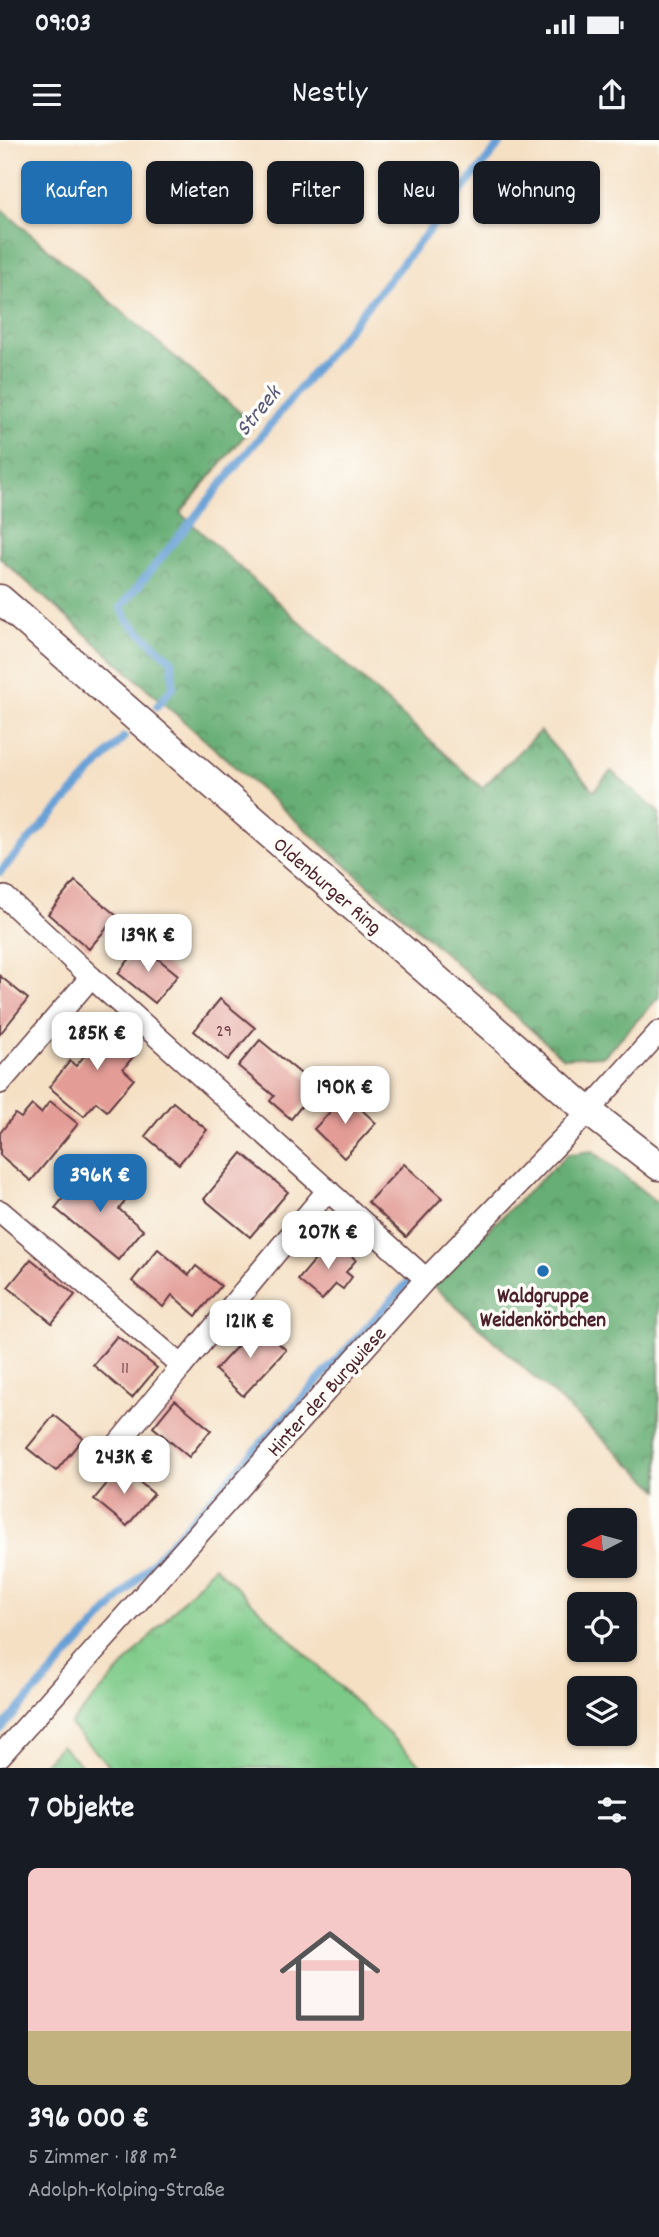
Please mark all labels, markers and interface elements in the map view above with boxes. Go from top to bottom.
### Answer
text: 09:03 [35,6,91,43]
text: Nestly [292,72,367,118]
icon: menu [28,76,66,114]
icon: share [593,76,631,114]
chip: Kaufen [21,161,132,224]
chip: Mieten [146,161,253,224]
chip: Filter [267,161,364,224]
chip: Neu [378,161,459,224]
chip: Wohnung [473,161,600,224]
water label: Streek [229,378,292,445]
street label: Oldenburger Ring [265,831,387,943]
pin: 139K € [91,914,205,974]
text: 139K € [121,920,175,953]
pin: 285K € [40,1012,154,1072]
text: 285K € [68,1018,126,1051]
house number: 29 [216,1020,232,1045]
pin: 190K € [288,1066,402,1126]
text: 190K € [317,1072,373,1105]
pin: 396K € [43,1154,157,1214]
text: 396K € [70,1160,130,1193]
pin: 207K € [271,1212,385,1271]
text: 207K € [298,1217,358,1250]
marker: Waldgruppe Weidenkörbchen [535,1263,551,1279]
place label: Waldgruppe Weidenkörbchen [480,1283,606,1337]
pin: 121K € [193,1300,307,1360]
text: 121K € [226,1306,274,1339]
street label: Hinter der Burgwiese [261,1321,395,1465]
house number: 11 [121,1357,129,1382]
pin: 243K € [67,1436,181,1496]
text: 243K € [95,1442,153,1475]
north arrow [567,1508,637,1578]
map controls [567,1508,637,1746]
button: locate [567,1592,637,1662]
button: layers [567,1676,637,1746]
text: 7 Objekte [28,1789,134,1832]
icon: filters [593,1791,631,1829]
icon: home [267,1913,393,2039]
text: 396 000 € [28,2099,149,2142]
text: 5 Zimmer · 188 m² [28,2142,177,2175]
text: Adolph-Kolping-Straße [28,2175,225,2208]

